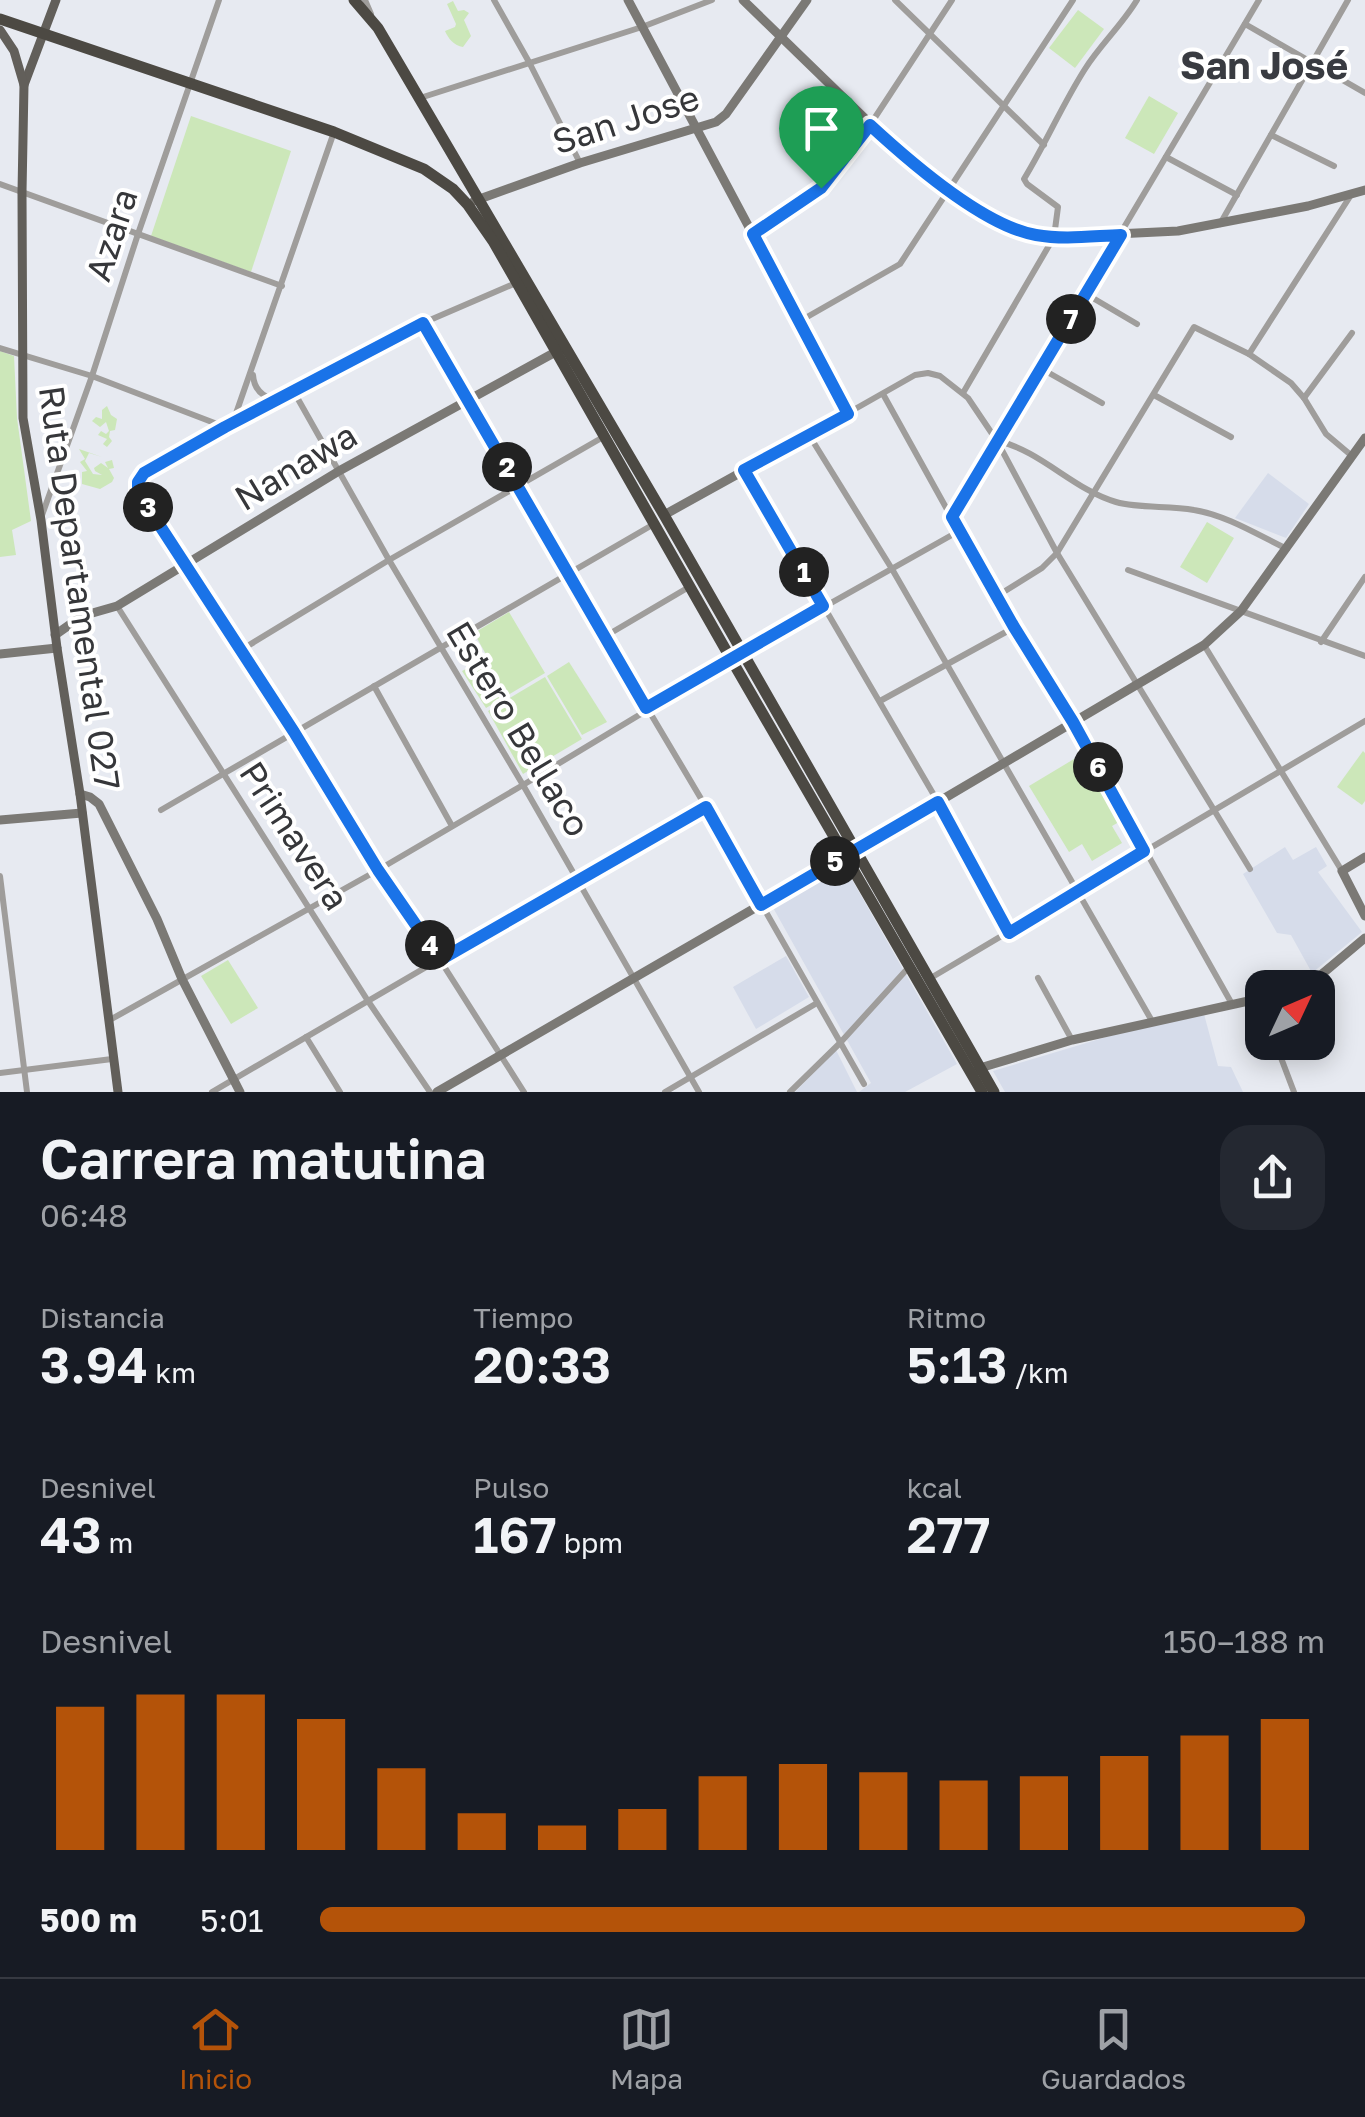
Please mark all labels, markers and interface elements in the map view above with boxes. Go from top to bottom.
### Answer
district label: San José [1180,42,1348,87]
street label: San Jose [547,76,704,162]
pin [779,86,864,189]
icon: arrive [794,101,849,156]
street label: Azara [76,183,146,286]
pin: 7 [1046,294,1096,344]
text: 7 [1063,302,1079,335]
street label: Ruta Departamental 027 [31,383,129,793]
street label: Nanawa [227,413,364,519]
pin: 2 [482,442,532,492]
text: 2 [498,450,516,483]
pin: 3 [123,482,173,532]
text: 3 [139,490,157,523]
pin: 1 [779,547,829,597]
text: 1 [797,555,811,588]
street label: Estero Bellaco [438,613,600,844]
pin: 6 [1073,742,1123,792]
text: 6 [1089,750,1107,783]
street label: Primavera [231,753,358,917]
pin: 5 [810,836,860,886]
text: 5 [826,844,844,877]
pin: 4 [405,920,455,970]
text: 4 [421,928,439,961]
north arrow [1245,970,1335,1060]
map controls [1245,970,1335,1060]
text: Carrera matutina [40,1125,487,1191]
button: share [1220,1125,1325,1230]
text: 06:48 [40,1196,128,1234]
text: Distancia [40,1301,165,1334]
text: Tiempo [473,1301,573,1334]
text: Ritmo [907,1301,986,1334]
text: 3.94 [40,1334,148,1394]
text: 20:33 [473,1334,611,1394]
text: 5:13 [907,1334,1008,1394]
text: km [148,1356,196,1389]
text: /km [1008,1356,1069,1389]
text: Desnivel [40,1471,156,1504]
text: Pulso [473,1471,549,1504]
text: kcal [907,1471,962,1504]
text: 43 [40,1504,102,1564]
text: 167 [473,1504,557,1564]
text: 277 [907,1504,991,1564]
text: m [102,1526,133,1559]
text: bpm [557,1526,623,1559]
text: Desnivel [40,1622,172,1660]
text: 150–188 m [1163,1622,1325,1660]
text: 500 m [40,1901,137,1939]
text: 5:01 [200,1901,264,1939]
tab: Inicio [179,2002,252,2095]
tab: Mapa [610,2002,683,2095]
tab: Guardados [1041,2002,1186,2095]

